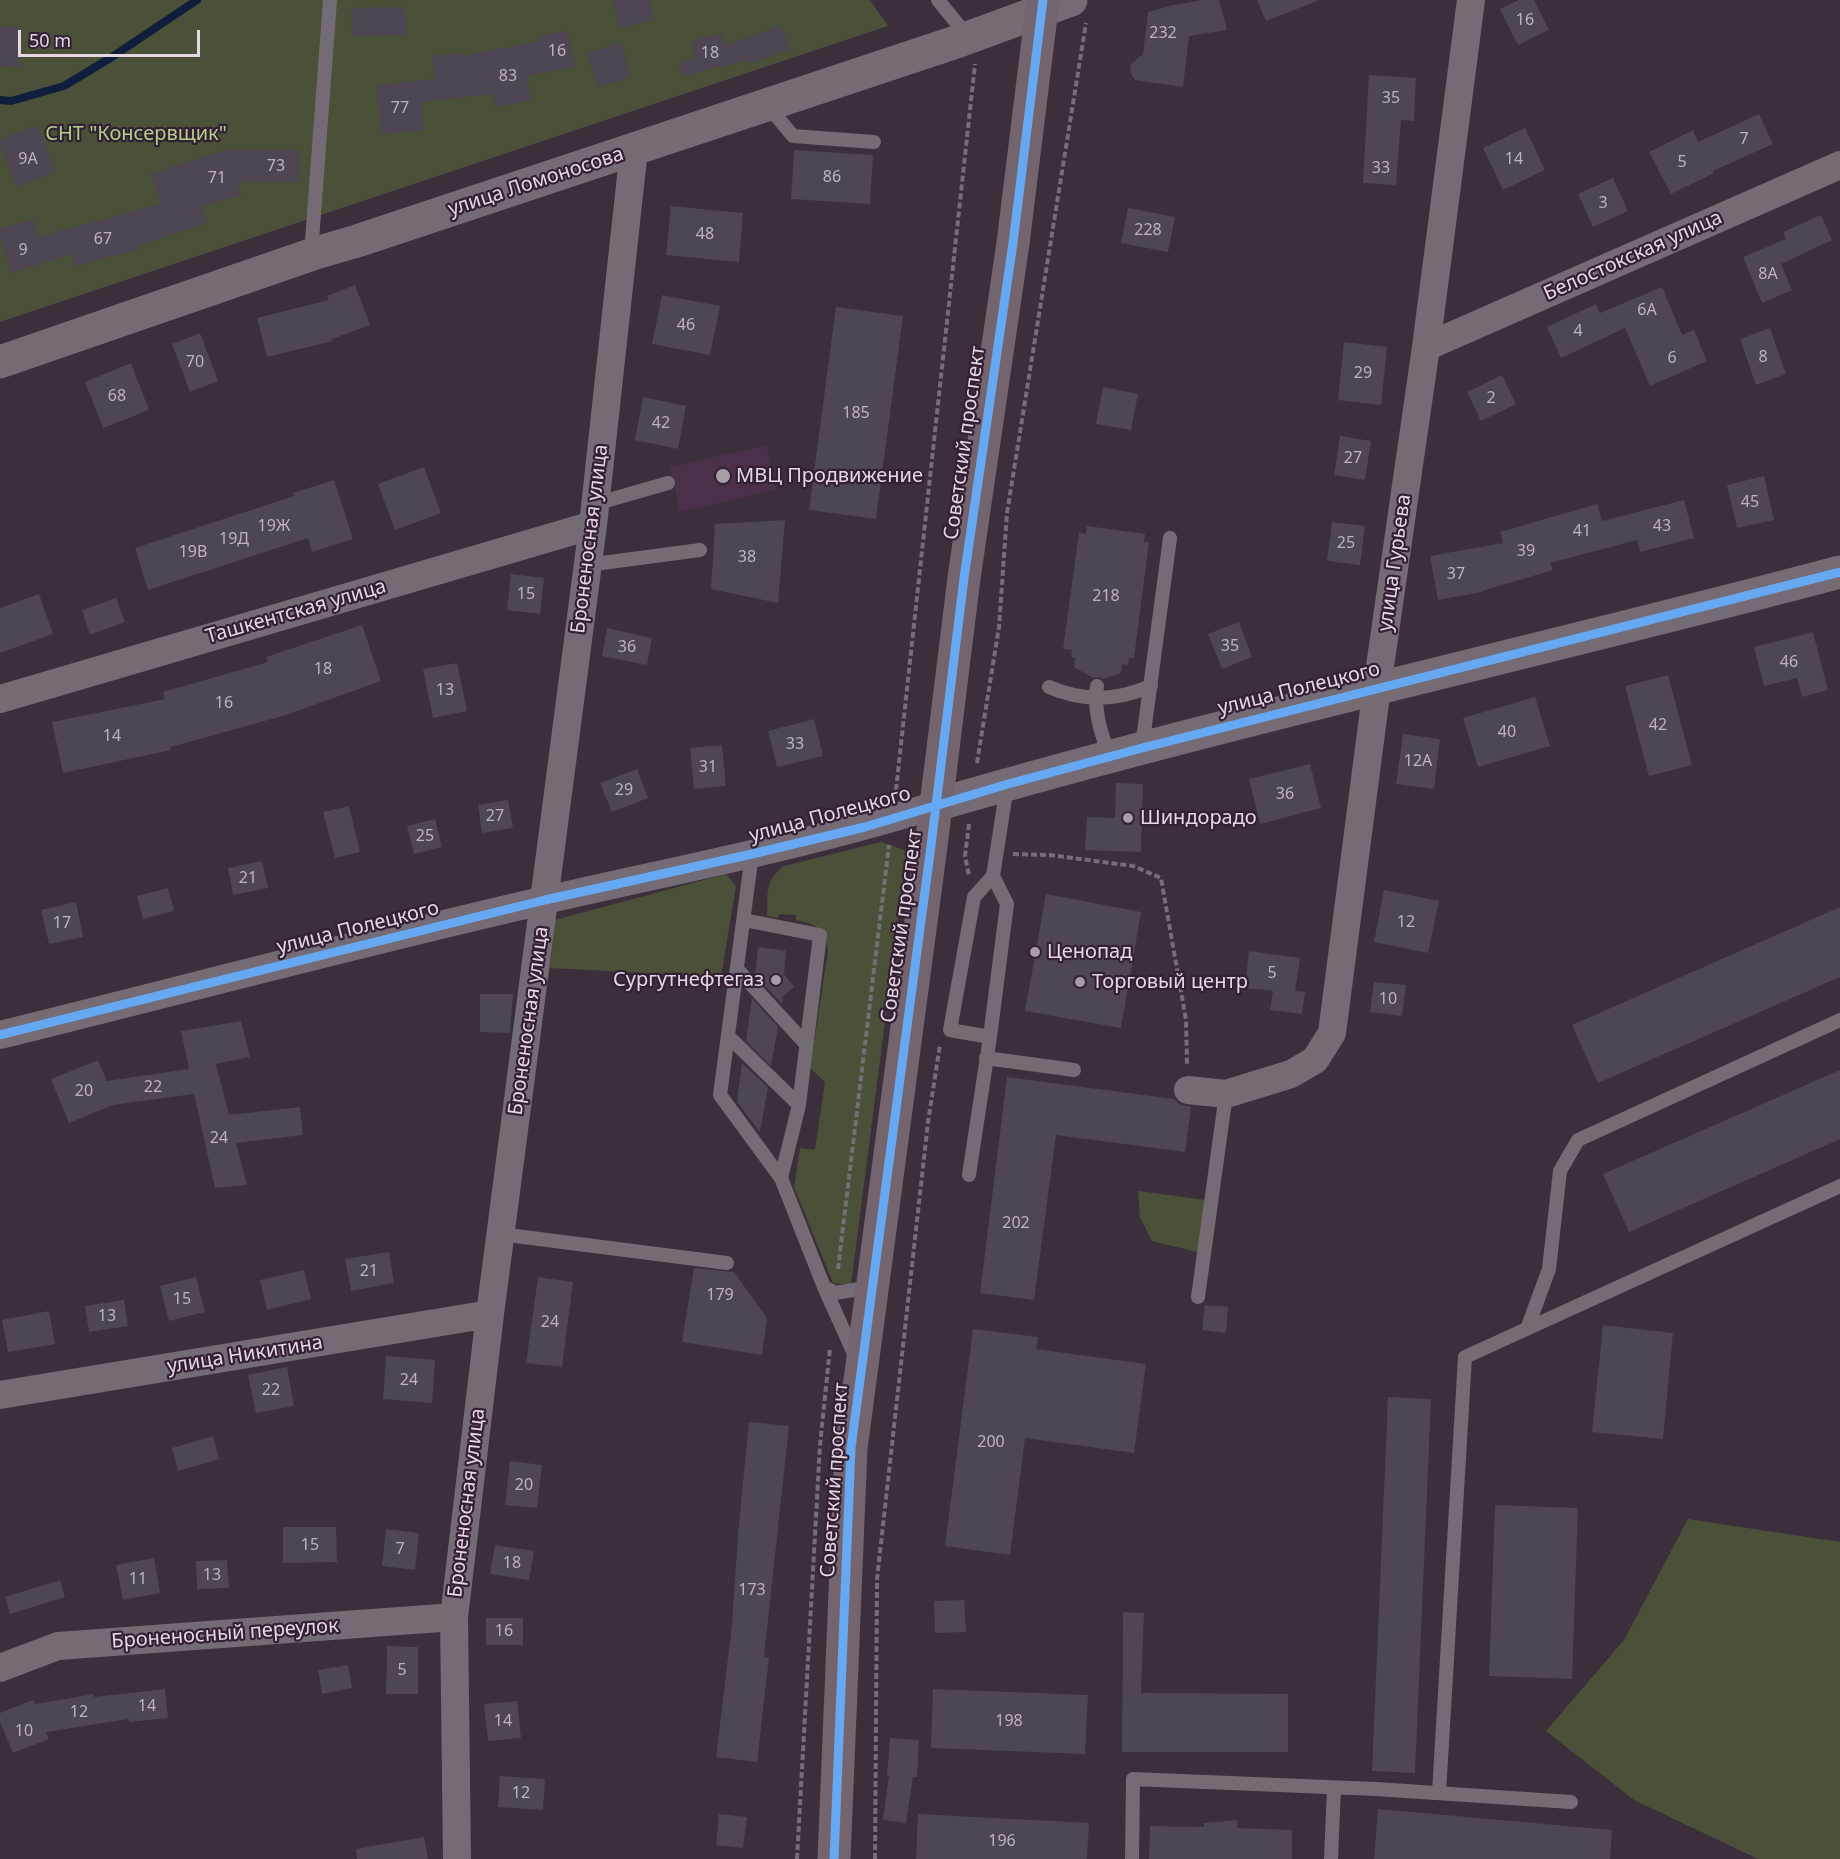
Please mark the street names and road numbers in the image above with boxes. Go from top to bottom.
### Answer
street label: улица Ломоносова [445,142,627,222]
street label: Белостокская улица [1540,206,1726,306]
street label: Советский проспект [940,345,990,541]
street label: Броненосная улица [566,443,614,635]
street label: улица Гурьева [1373,493,1417,633]
street label: Ташкентская улица [203,575,389,649]
street label: улица Полецкого [1216,657,1382,721]
street label: улица Полецкого [747,782,913,848]
street label: Советский проспект [877,828,927,1024]
street label: улица Полецкого [275,896,441,960]
street label: Броненосная улица [504,925,554,1117]
street label: улица Никитина [165,1331,325,1379]
street label: Советский проспект [816,1382,854,1578]
street label: Броненосная улица [443,1407,491,1599]
street label: Броненосный переулок [111,1614,339,1654]

